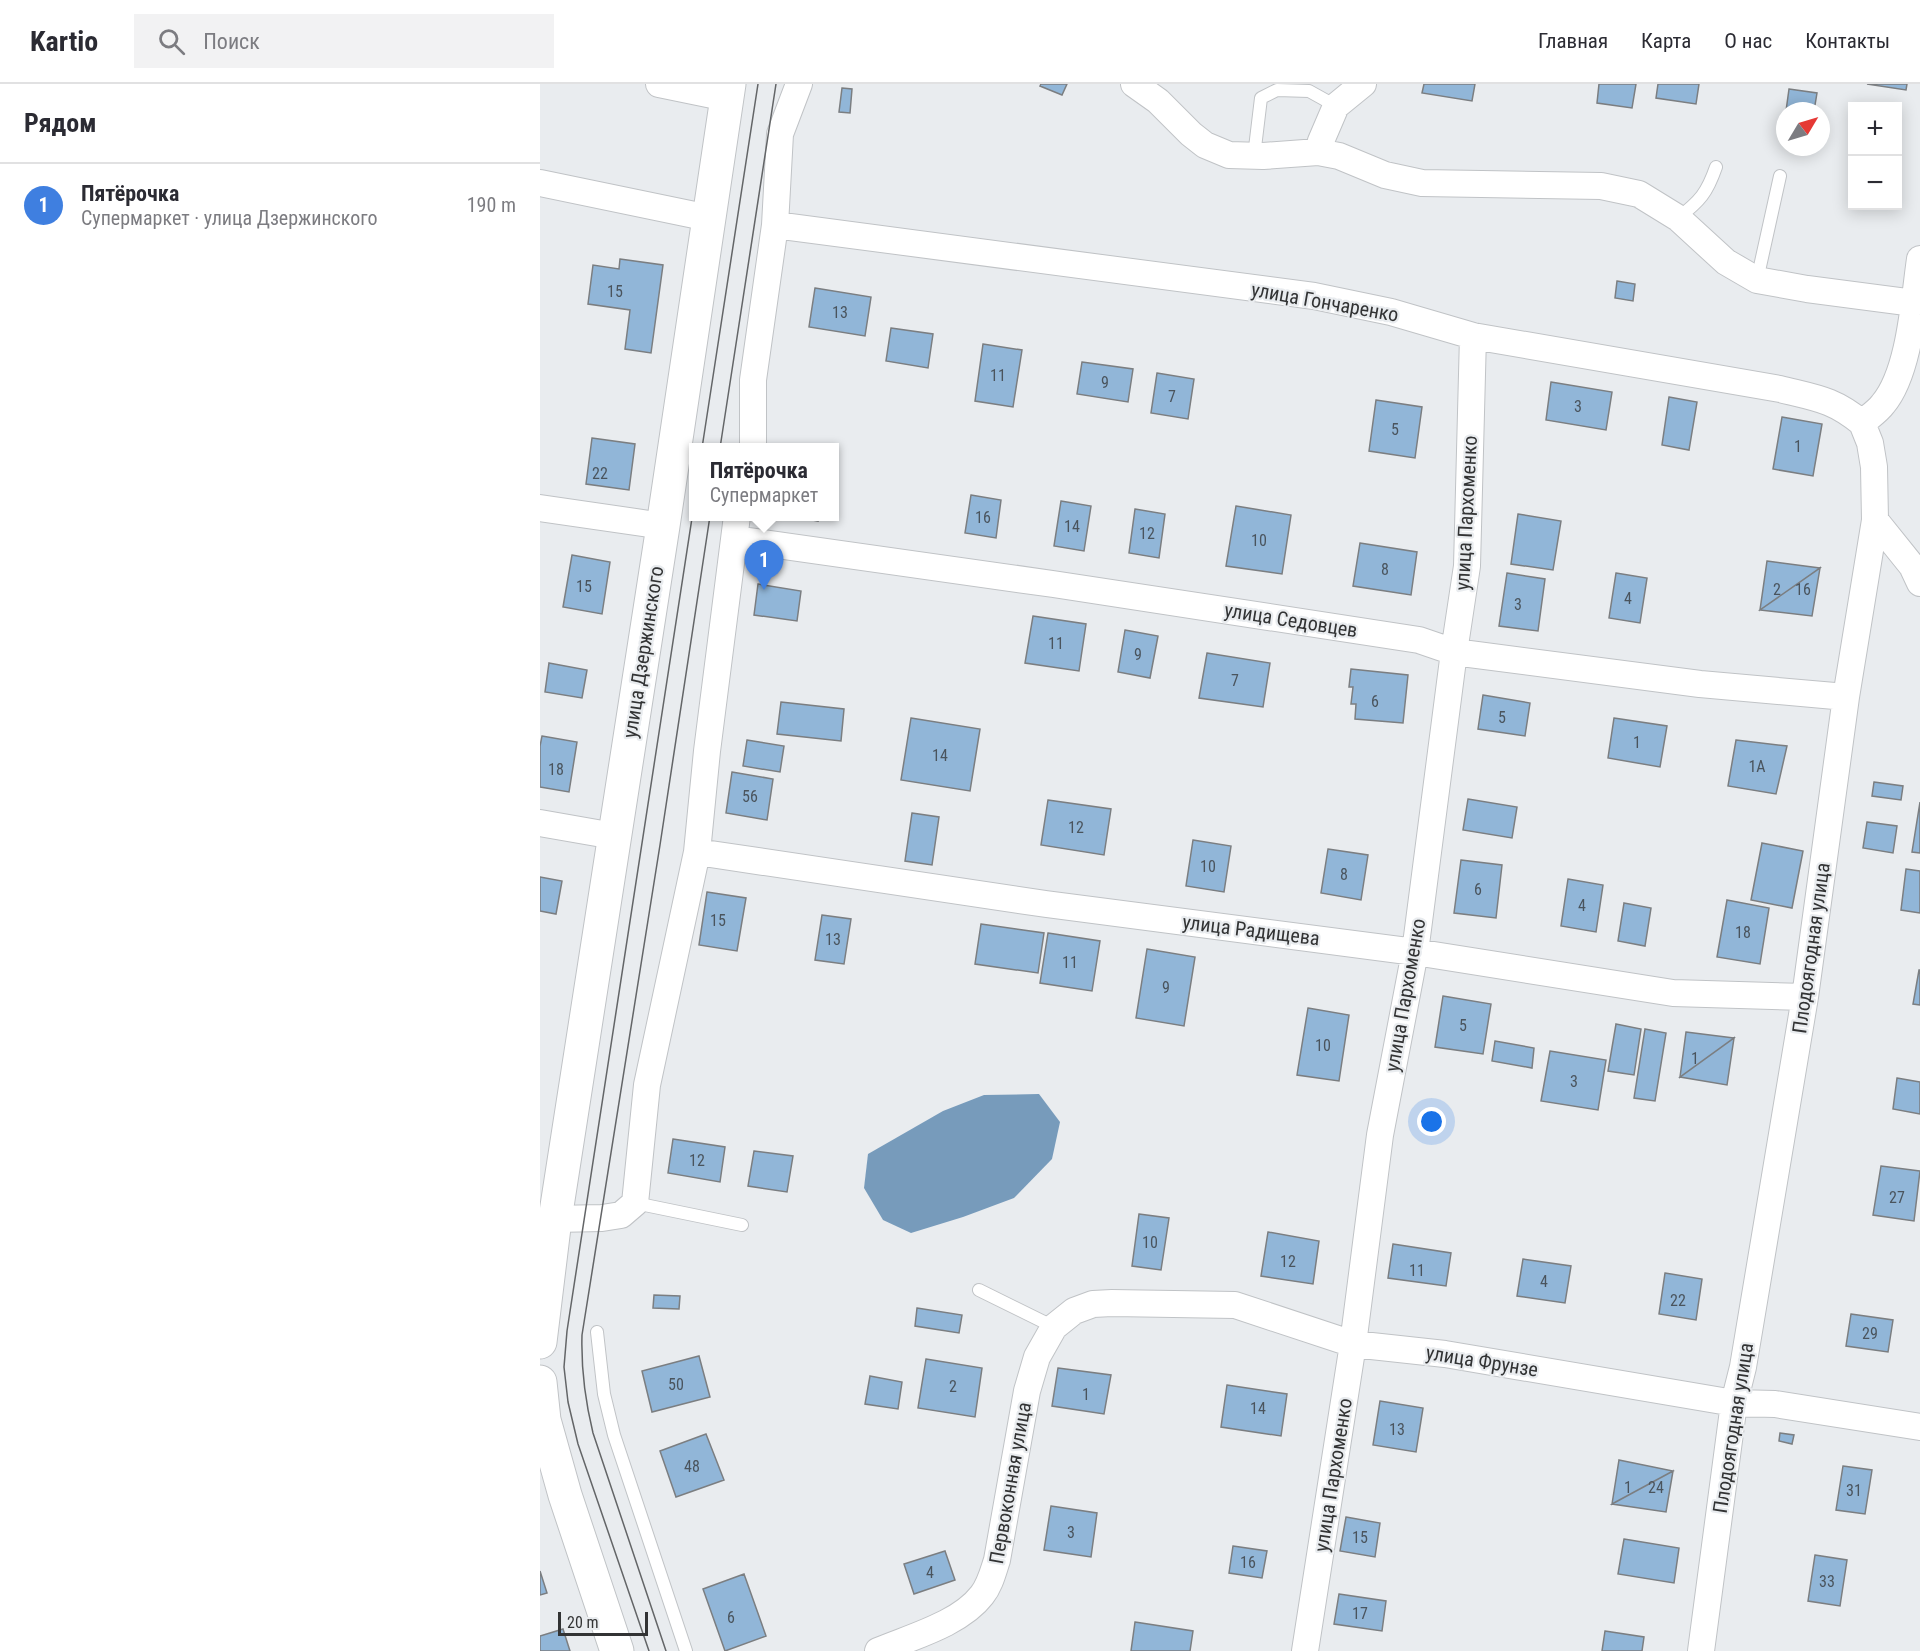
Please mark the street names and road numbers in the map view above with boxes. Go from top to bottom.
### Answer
street label: улица Гончаренко [1249,277,1401,327]
street label: улица Пархоменко [1450,435,1482,591]
street label: улица Дзержинского [618,564,668,740]
street label: улица Седовцев [1223,598,1359,642]
street label: Плодоягодная улица [1787,861,1835,1035]
street label: улица Радищева [1181,910,1321,950]
street label: улица Пархоменко [1380,916,1430,1074]
street label: улица Фрунзе [1424,1340,1540,1382]
street label: Плодоягодная улица [1708,1341,1758,1515]
street label: улица Пархоменко [1309,1396,1357,1554]
street label: Первоконная улица [984,1400,1036,1566]

